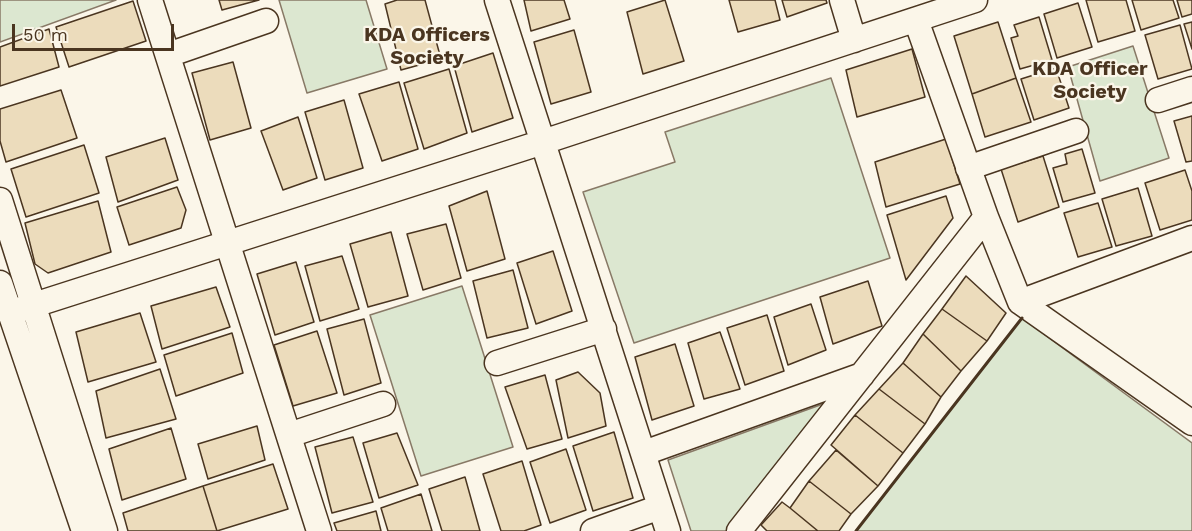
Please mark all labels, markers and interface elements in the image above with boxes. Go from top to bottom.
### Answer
scale bar [15,12,177,50]
district label: KDA Officers Society [364,23,490,70]
text: 50 m [23,24,68,45]
district label: KDA Officer Society [1032,57,1148,104]

